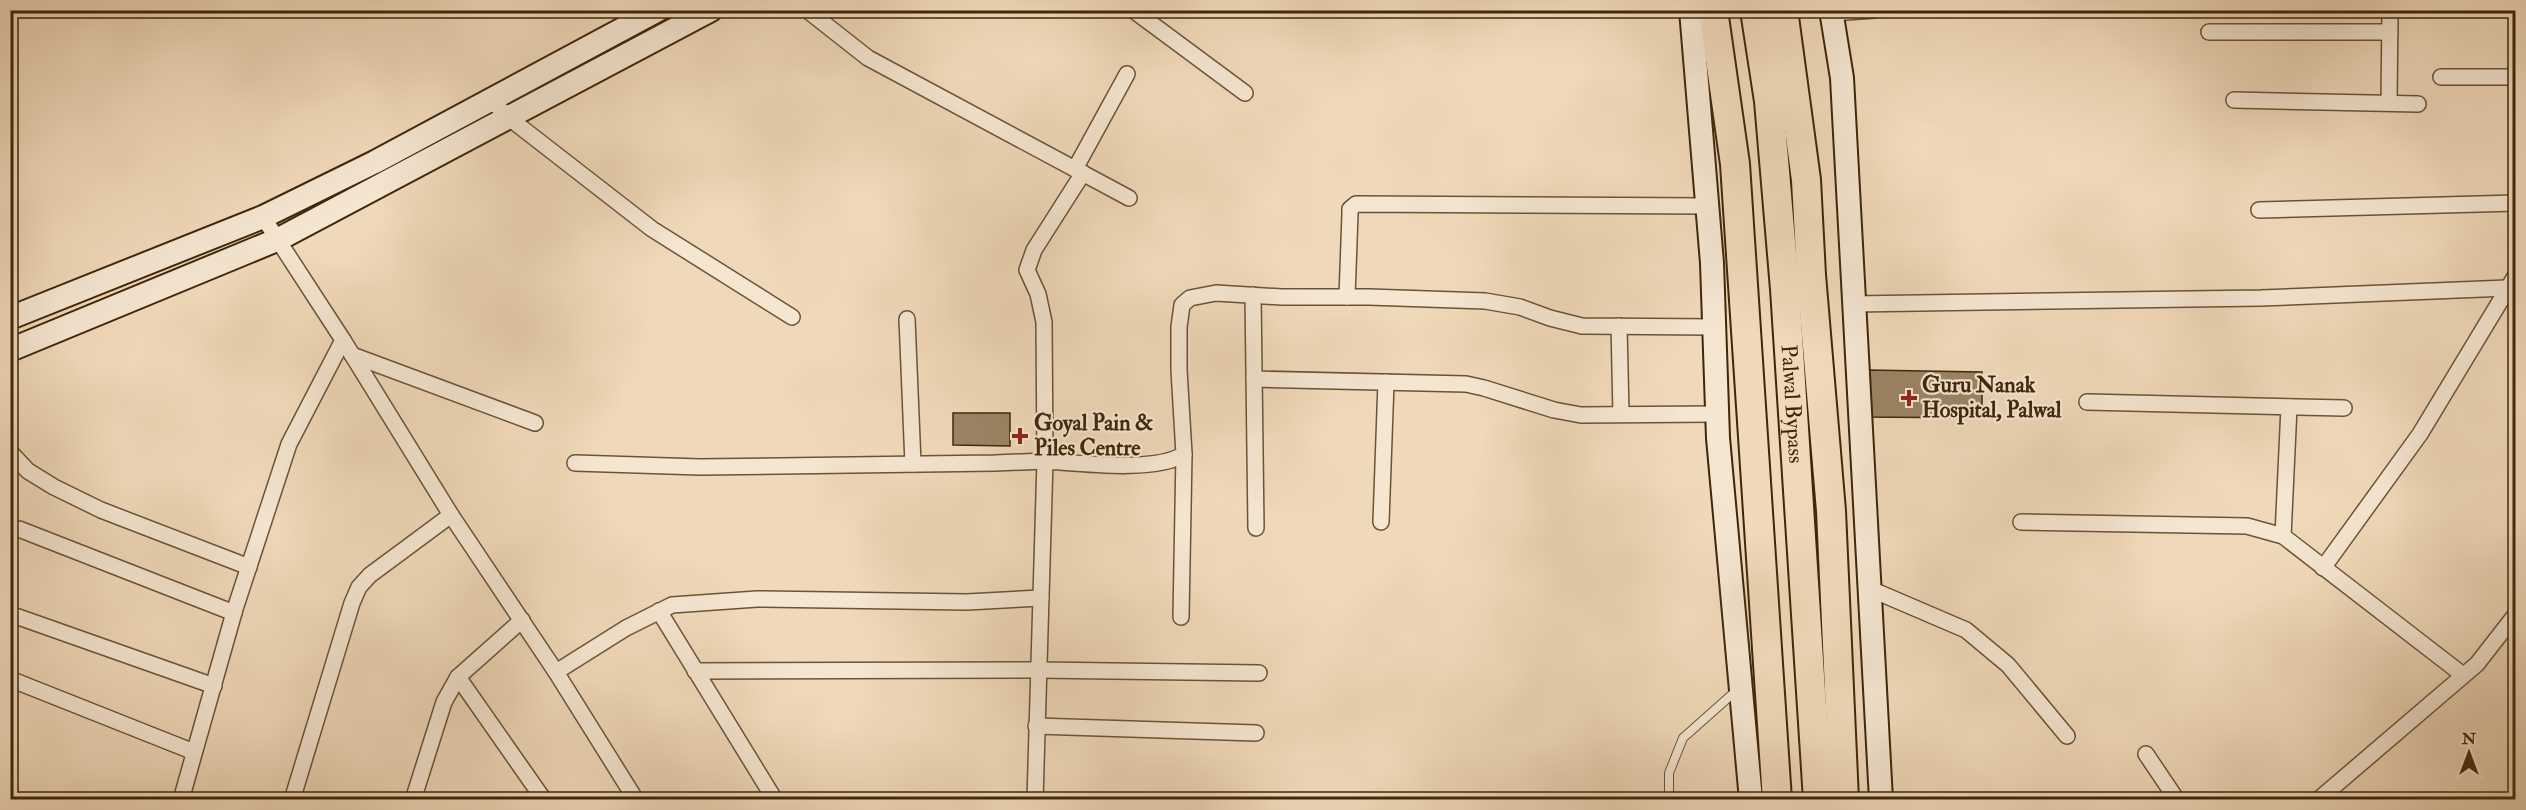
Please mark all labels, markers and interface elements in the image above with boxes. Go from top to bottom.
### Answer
street label: Palwal Bypass [1775,344,1810,464]
place label: Guru Nanak Hospital, Palwal [1922,371,2062,425]
marker: Guru Nanak Hospital, Palwal [1900,389,1918,407]
place label: Goyal Pain & Piles Centre [1034,409,1154,462]
marker: Goyal Pain & Piles Centre [1011,427,1029,445]
north arrow [2439,723,2499,783]
text: N [2461,729,2477,749]

